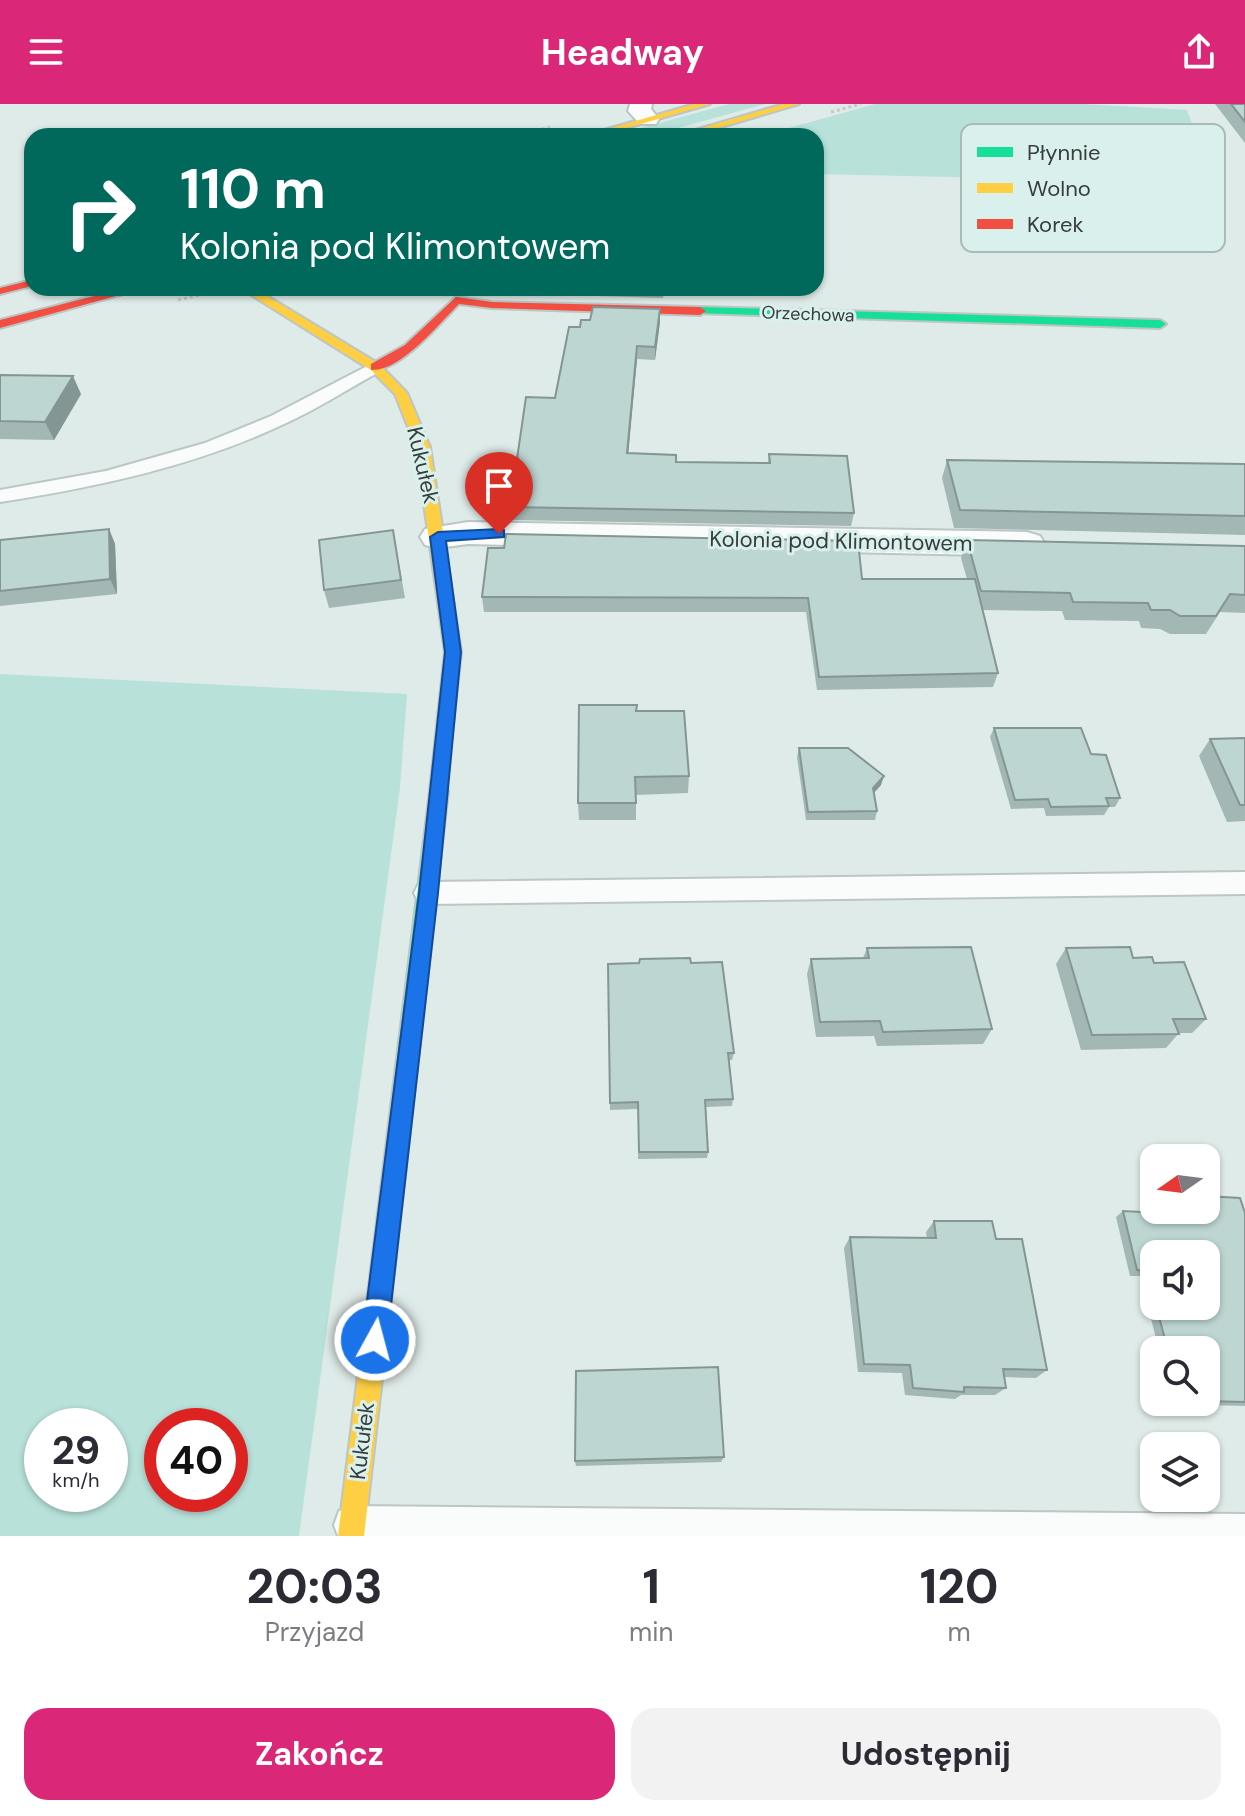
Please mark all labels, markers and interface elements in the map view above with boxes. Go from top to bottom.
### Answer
text: Headway [541,29,704,76]
icon: menu [24,30,68,74]
icon: share [1177,30,1221,74]
legend [961,124,1225,252]
text: Płynnie [1027,138,1101,167]
text: 110 m [180,152,326,225]
icon: right [48,160,152,264]
text: Wolno [1027,174,1091,203]
text: Korek [1027,210,1083,239]
text: Kolonia pod Klimontowem [180,223,610,270]
street label: Orzechowa [761,300,855,328]
street label: Kukułek [400,424,446,506]
pin [465,452,533,534]
icon: arrive [477,464,521,508]
street label: Kolonia pod Klimontowem [709,524,973,558]
north arrow [1140,1144,1220,1224]
map controls [1140,1144,1220,1512]
button: sound [1140,1240,1220,1320]
position arrow [333,1298,417,1382]
button: search [1140,1336,1220,1416]
street label: Kukułek [343,1401,381,1481]
speed limit sign: 40 [144,1408,248,1512]
text: 29 [52,1424,100,1476]
button: layers [1140,1432,1220,1512]
text: km/h [52,1467,100,1493]
text: 20:03 [246,1555,383,1618]
text: 1 [642,1555,660,1618]
text: 120 [920,1555,999,1618]
text: Przyjazd [265,1615,364,1649]
text: min [629,1615,673,1649]
text: m [948,1615,971,1649]
button: Zakończ [24,1708,615,1800]
button: Udostępnij [631,1708,1221,1800]

